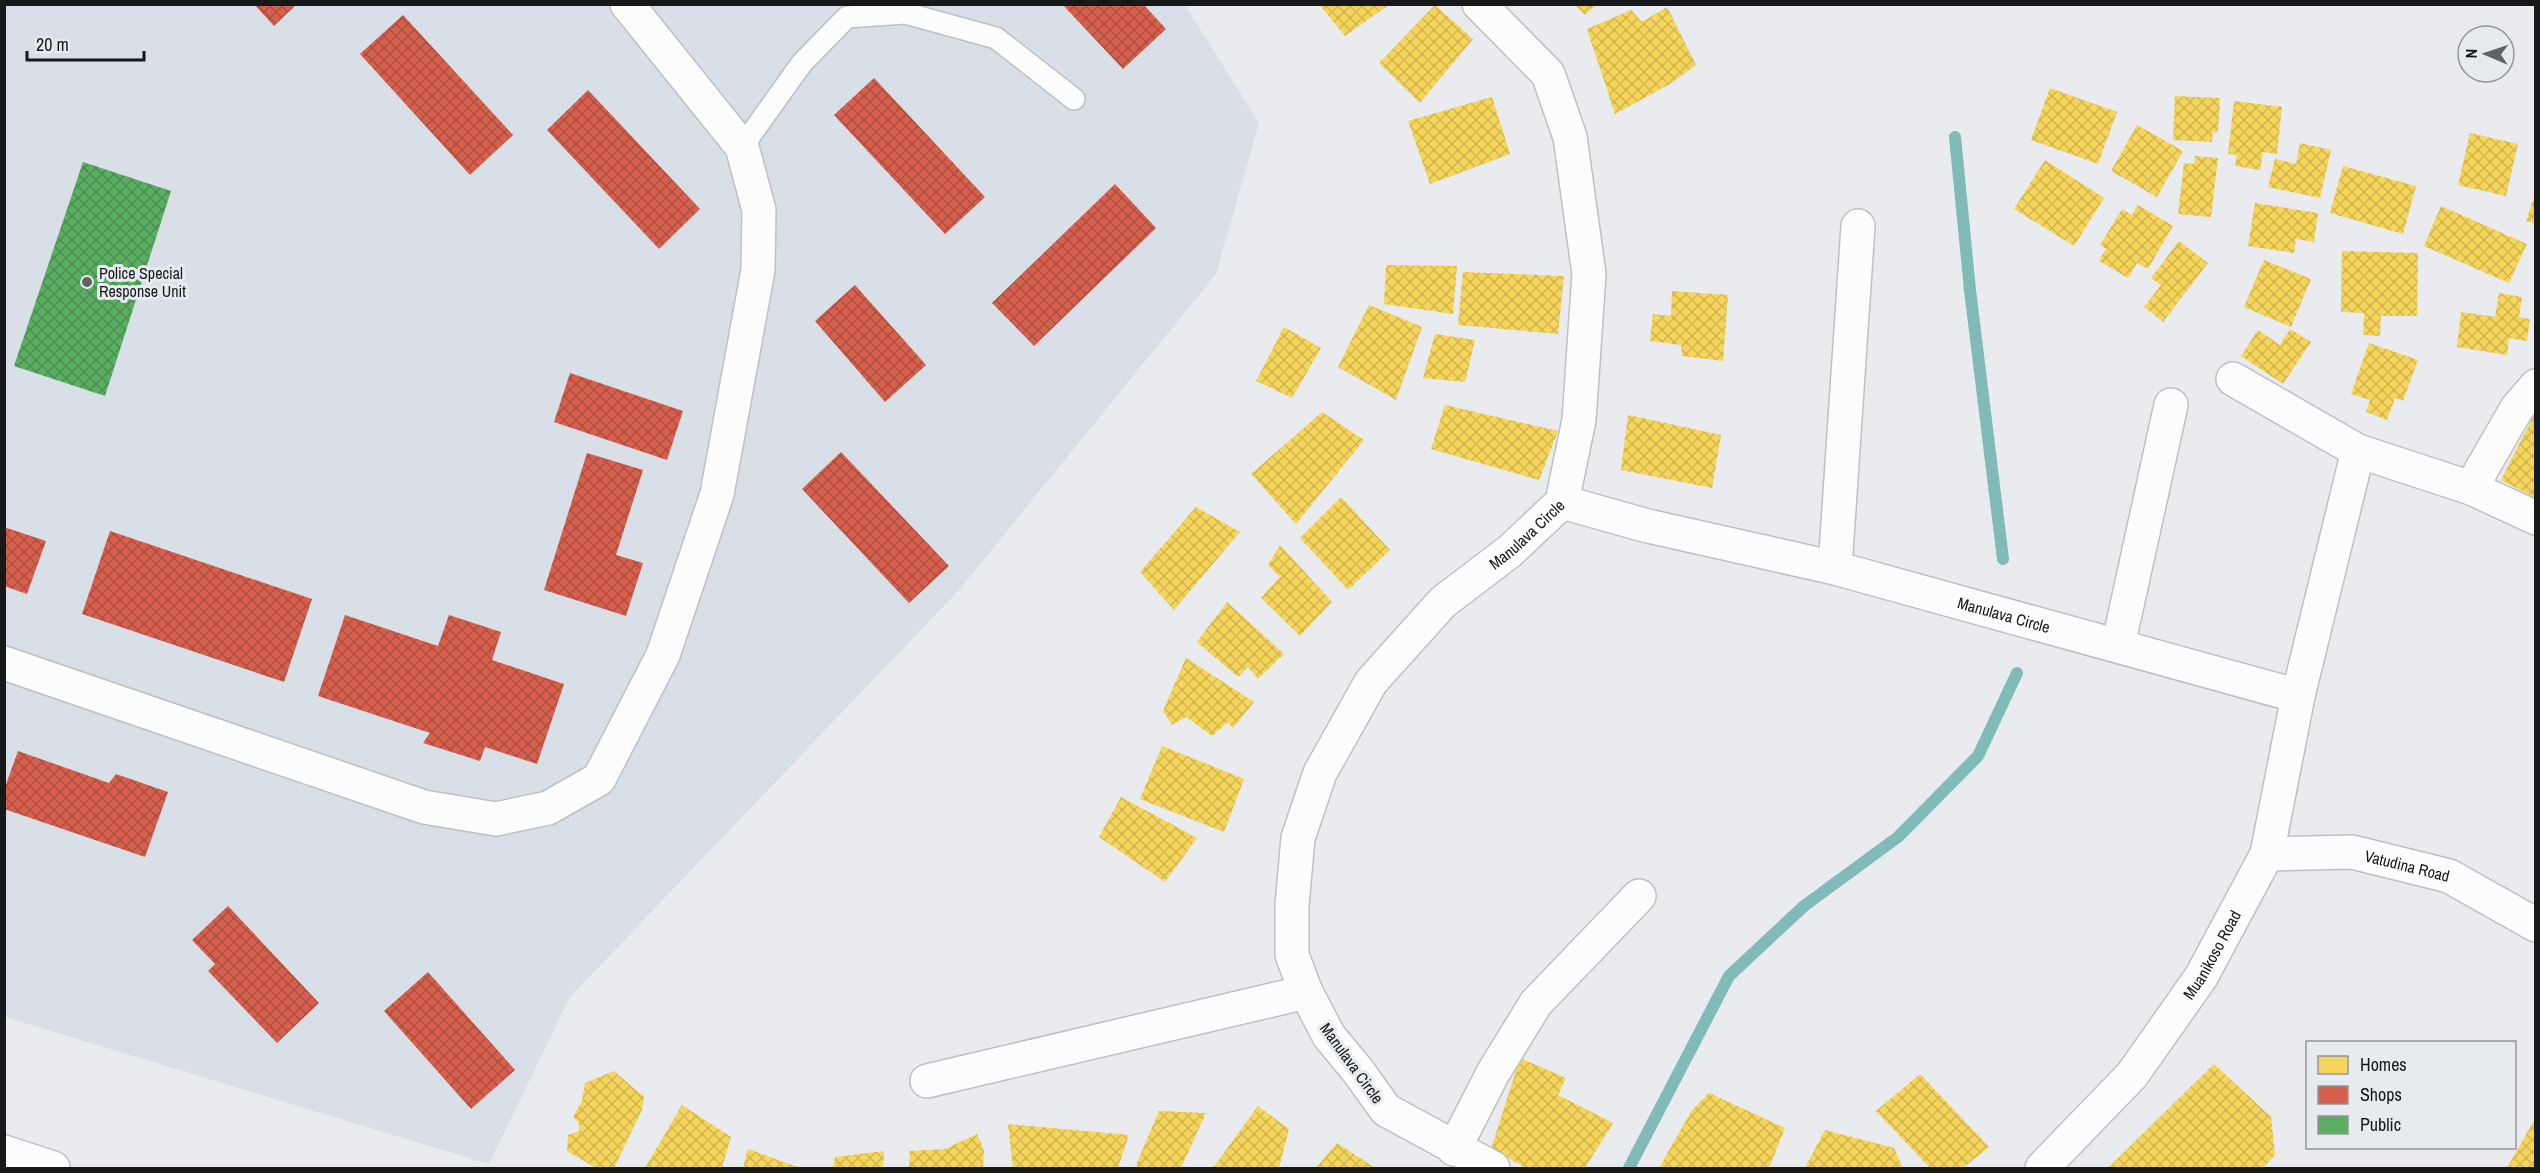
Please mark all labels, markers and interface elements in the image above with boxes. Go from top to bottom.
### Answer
scale bar [27,24,144,62]
north arrow [2456,24,2516,84]
text: 20 m [36,32,69,57]
text: N [2460,48,2482,59]
place label: Police Special Response Unit [99,262,186,302]
marker: Police Special Response Unit [80,275,94,289]
street label: Manulava Circle [1484,494,1569,574]
street label: Manulava Circle [1955,591,2052,638]
street label: Vatudina Road [2363,845,2452,887]
street label: Muanikoso Road [2178,906,2246,1004]
street label: Manulava Circle [1315,1018,1389,1108]
legend [2306,1041,2516,1149]
text: Homes [2360,1052,2407,1077]
text: Shops [2360,1082,2402,1107]
text: Public [2360,1112,2401,1137]

